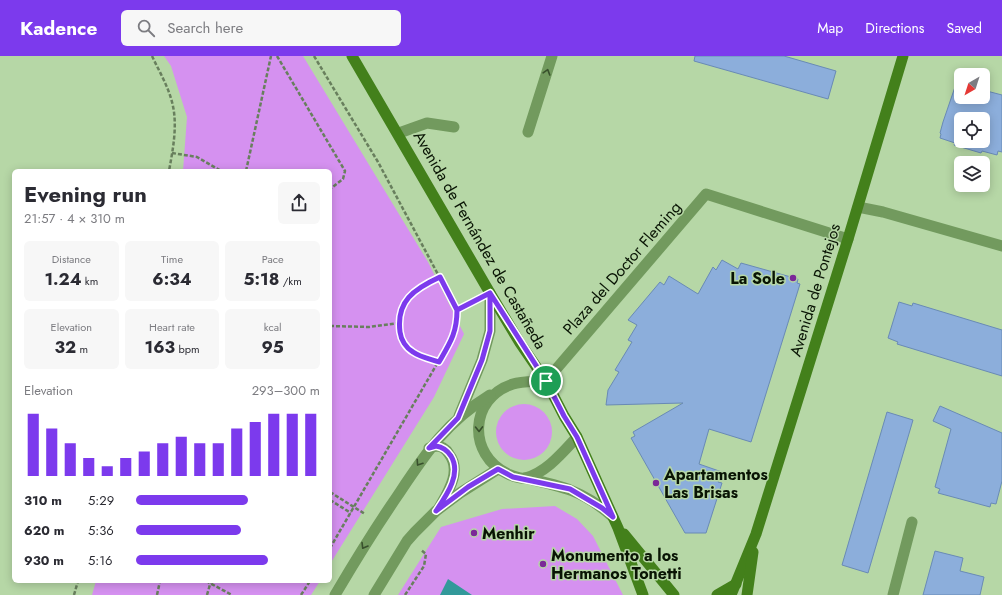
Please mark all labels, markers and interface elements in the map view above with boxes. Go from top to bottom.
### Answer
search box [121,10,401,46]
text: Kadence [20,15,97,42]
icon: search [135,17,157,39]
text: Search here [167,17,243,39]
text: Map [817,18,843,38]
text: Directions [865,18,925,38]
text: Saved [947,18,982,38]
north arrow [954,68,990,104]
map controls [954,68,990,192]
one-way arrow [542,69,551,76]
button: locate [954,112,990,148]
street label: Avenida de Fernández de Castañeda [408,127,552,353]
button: layers [954,156,990,192]
text: Evening run [24,178,147,210]
button: share [278,182,320,224]
street label: Plaza del Doctor Fleming [558,196,686,340]
text: 21:57 · 4 × 310 m [24,209,125,228]
street label: Avenida de Pontejos [784,221,846,359]
text: Distance [52,251,91,267]
text: Time [161,251,183,267]
text: Pace [262,251,284,267]
text: 1.24 [44,267,82,291]
text: 6:34 [152,267,192,291]
text: 5:18 [244,267,279,291]
place label: La Sole [730,267,785,290]
text: km [82,273,98,289]
text: /km [279,273,302,289]
marker: La Sole [788,273,798,283]
text: Elevation [51,319,92,335]
text: Heart rate [149,319,195,335]
text: kcal [264,319,282,335]
text: 32 [55,335,76,359]
text: 163 [144,335,175,359]
text: 95 [261,335,284,359]
text: m [76,341,88,357]
text: bpm [175,341,200,357]
pin [529,364,563,398]
icon: arrive [535,370,557,392]
text: Elevation [24,381,73,400]
text: 293–300 m [252,381,320,400]
one-way arrow [475,427,483,433]
one-way arrow [416,459,424,466]
place label: Apartamentos Las Brisas [663,463,768,504]
marker: Apartamentos Las Brisas [651,478,661,488]
text: 310 m [24,491,62,510]
text: 5:29 [88,491,114,510]
text: 620 m [24,521,64,540]
text: 5:36 [88,521,114,540]
place label: Menhir [482,522,535,545]
marker: Menhir [469,528,479,538]
one-way arrow [362,542,369,549]
place label: Monumento a los Hermanos Tonetti [551,544,682,585]
text: 930 m [24,551,64,570]
text: 5:16 [88,551,113,570]
marker: Monumento a los Hermanos Tonetti [538,559,548,569]

